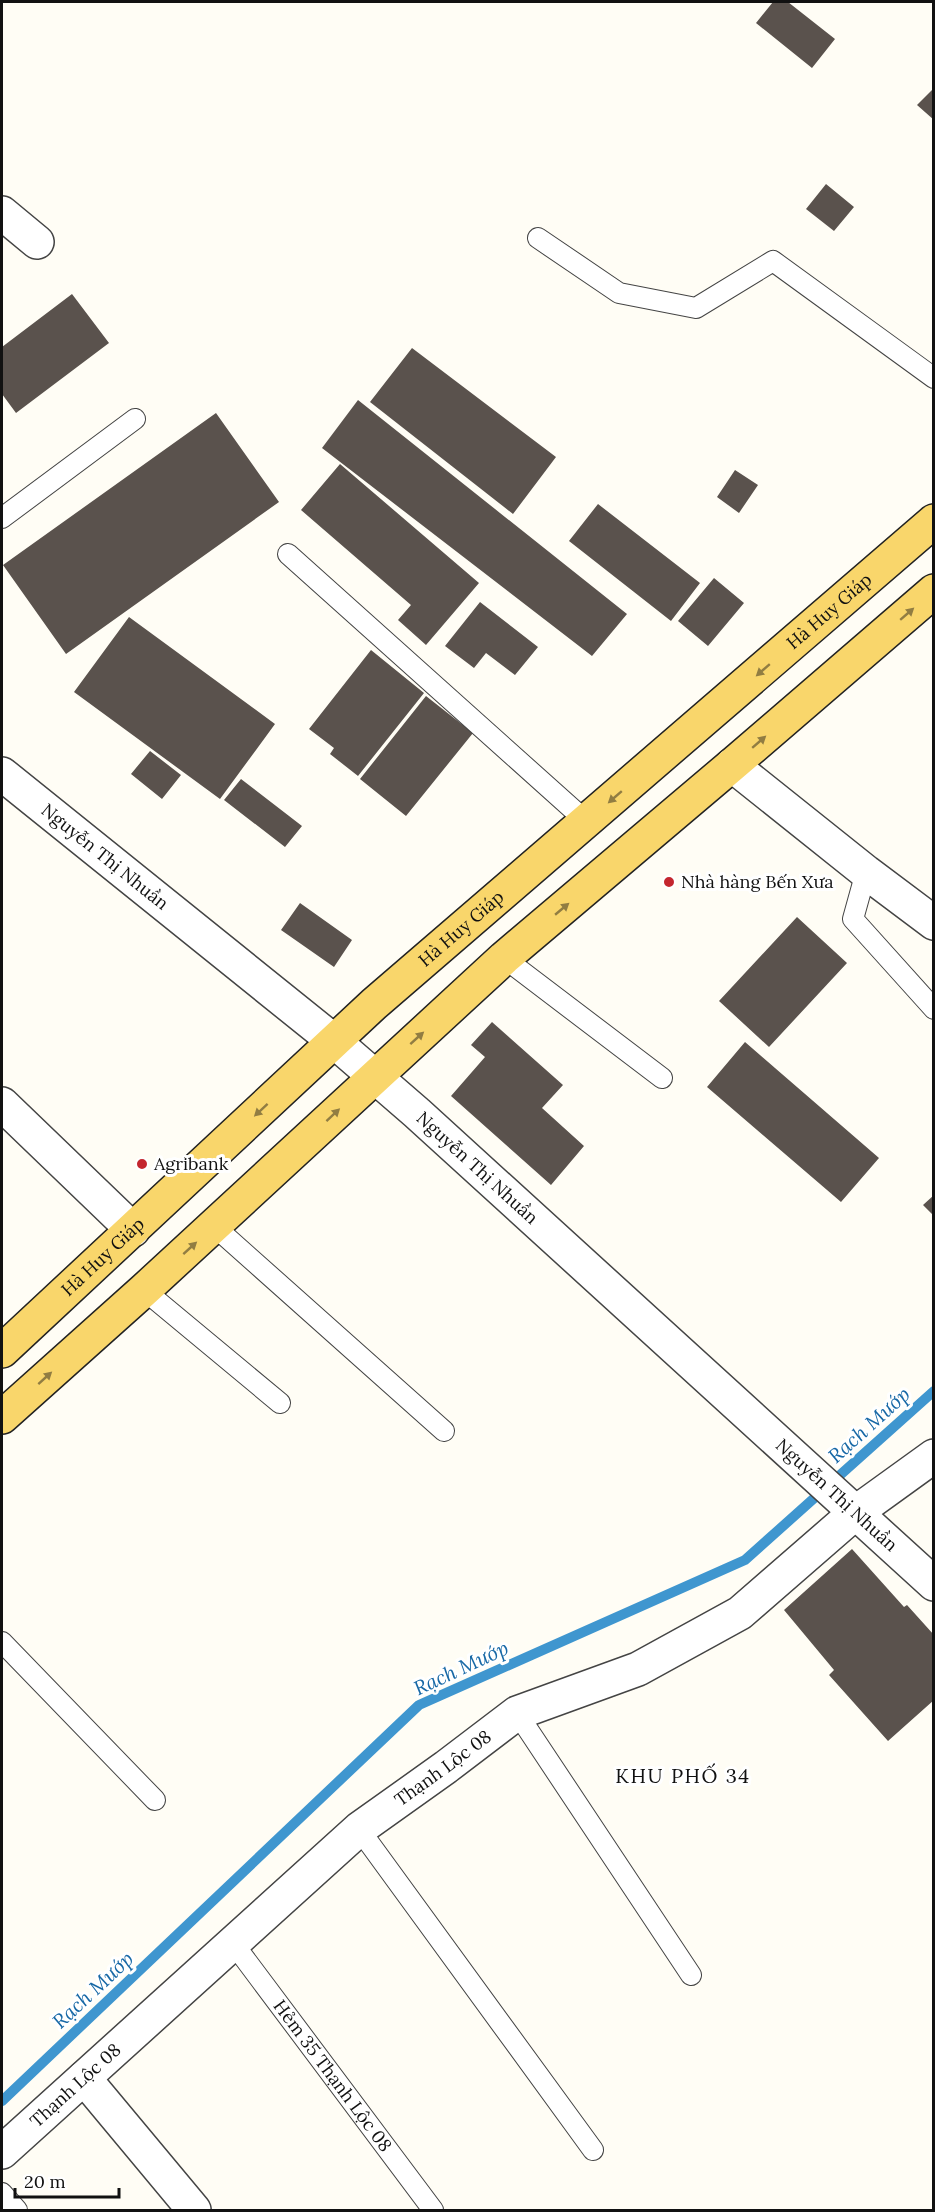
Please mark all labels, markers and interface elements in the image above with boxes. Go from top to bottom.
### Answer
street label: Hà Huy Giáp [782,568,876,654]
one-way arrow [899,607,914,621]
one-way arrow [755,663,770,676]
one-way arrow [751,736,766,749]
one-way arrow [607,791,623,804]
street label: Nguyễn Thị Nhuần [37,798,173,915]
place label: Nhà hàng Bến Xưa [681,870,834,893]
marker: Nhà hàng Bến Xưa [662,875,676,889]
street label: Hà Huy Giáp [414,885,508,971]
one-way arrow [554,902,570,915]
one-way arrow [409,1032,424,1045]
one-way arrow [254,1103,269,1116]
street label: Nguyễn Thị Nhuần [412,1106,543,1229]
one-way arrow [325,1108,340,1122]
place label: Agribank [153,1152,229,1175]
marker: Agribank [135,1157,149,1171]
street label: Hà Huy Giáp [56,1212,149,1301]
one-way arrow [183,1241,197,1255]
one-way arrow [37,1372,52,1385]
water label: Rạch Mướp [823,1381,915,1468]
street label: Nguyễn Thị Nhuần [771,1434,903,1556]
water label: Rạch Mướp [409,1635,512,1700]
street label: Thạnh Lộc 08 [390,1725,496,1811]
district label: KHU PHỐ 34 [615,1763,751,1788]
water label: Rạch Mướp [47,1946,138,2033]
street label: Hẻm 35 Thạnh Lộc 08 [269,1995,397,2156]
street label: Thạnh Lộc 08 [25,2038,125,2132]
scale bar [15,2161,118,2199]
text: 20 m [24,2170,66,2193]

